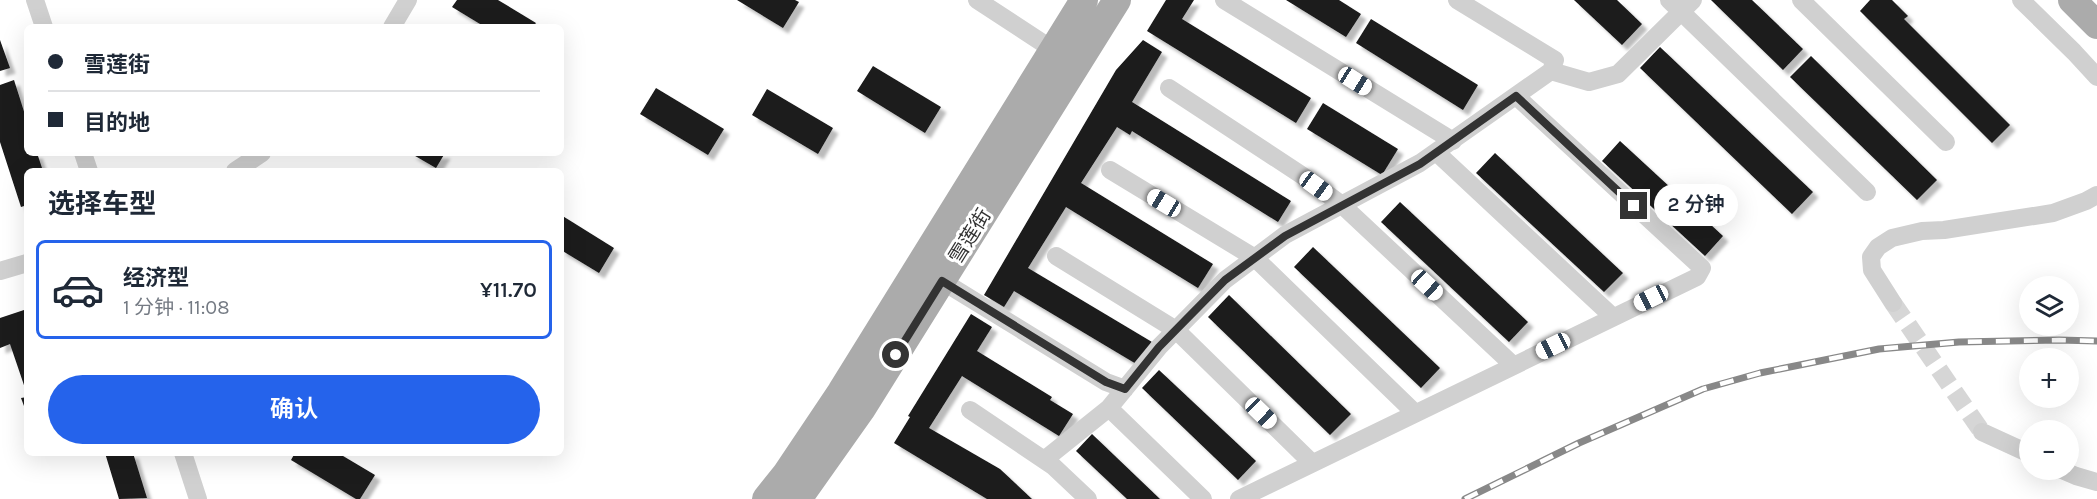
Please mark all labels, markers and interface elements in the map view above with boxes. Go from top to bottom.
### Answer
text: 雪莲街 [84,52,150,78]
car [1335,64,1375,98]
text: 目的地 [84,110,150,136]
car [1296,168,1336,204]
callout: 2 分钟 [1655,185,1739,227]
car [1144,186,1184,220]
text: 选择车型 [48,188,156,220]
route end [1620,192,1647,219]
text: 2 分钟 [1668,193,1724,216]
street label: 雪莲街 [944,204,996,268]
icon: car [51,263,105,317]
text: 经济型 [123,265,189,291]
car [1408,266,1446,304]
map controls [2019,276,2079,480]
button: layers [2019,276,2079,336]
text: ¥11.70 [480,277,537,303]
car [1631,282,1671,314]
text: 1 分钟 · 11:08 [123,296,229,319]
car [1533,330,1573,362]
route start [882,341,909,368]
button: + [2019,348,2079,408]
button: 确认 [48,375,540,444]
car [1242,394,1280,432]
button: − [2019,420,2079,480]

